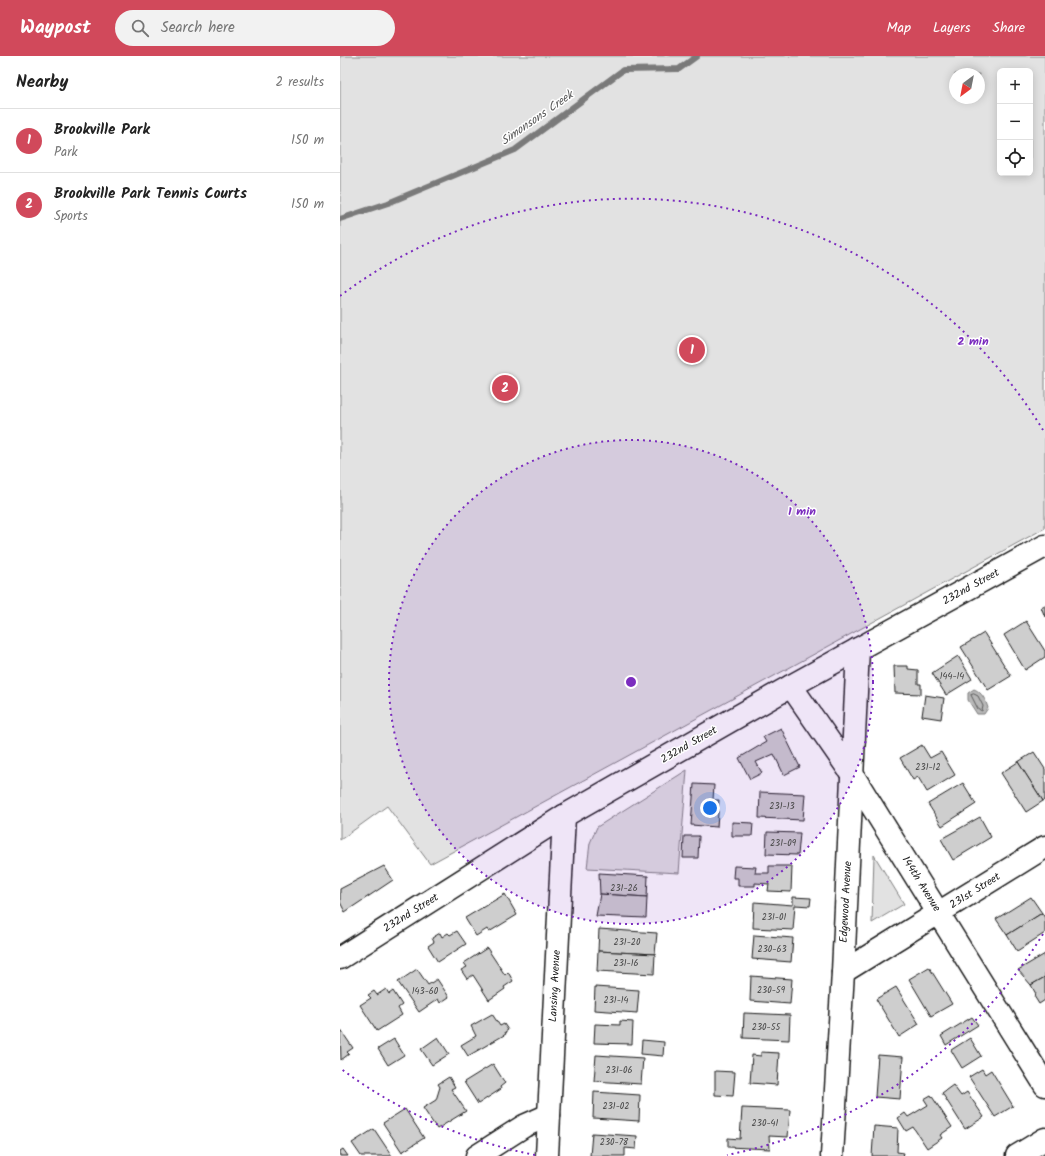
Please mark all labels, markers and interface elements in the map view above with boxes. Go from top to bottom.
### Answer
search box [115,10,395,46]
text: Waypost [20,13,91,43]
text: Search here [161,16,235,40]
icon: search [129,17,151,39]
text: Map [887,17,911,39]
text: Layers [933,17,971,39]
text: Share [993,17,1025,39]
north arrow [949,68,985,104]
map controls [997,68,1033,176]
button: + [997,68,1033,104]
text: Nearby [16,69,68,96]
text: 2 results [276,72,324,93]
water label: Simonsons Creek [497,84,579,150]
button: − [997,104,1033,140]
text: Brookville Park [54,118,150,142]
text: 1 [27,130,31,151]
text: 150 m [291,130,324,151]
button: locate [997,140,1033,176]
text: Park [54,142,78,163]
text: Brookville Park Tennis Courts [54,182,247,206]
text: 2 [25,194,33,215]
text: 150 m [291,194,324,215]
text: Sports [54,206,88,227]
text: 2 min [957,332,989,351]
pin: 1 [679,335,705,365]
pin: 2 [492,373,518,403]
text: 1 min [788,502,816,521]
street label: 232nd Street [939,564,1003,610]
house number: 144-14 [940,669,964,684]
centre of rings [624,675,638,689]
street label: 232nd Street [657,721,721,768]
house number: 231-12 [915,760,941,775]
your location [700,798,720,818]
house number: 231-13 [769,799,795,814]
house number: 231-09 [770,836,797,851]
street label: 144th Avenue [897,853,945,915]
street label: Edgewood Avenue [835,861,857,943]
street label: 231st Street [946,868,1005,914]
house number: 231-26 [610,881,638,896]
street label: 232nd Street [380,888,443,937]
house number: 231-01 [762,910,786,925]
house number: 231-20 [613,935,641,950]
house number: 230-63 [757,942,787,957]
street label: Lansing Avenue [544,949,566,1023]
house number: 231-16 [613,956,639,971]
house number: 230-59 [757,983,786,998]
house number: 143-60 [412,984,439,999]
house number: 231-14 [603,993,629,1008]
house number: 230-55 [752,1020,781,1035]
house number: 231-06 [606,1063,632,1078]
house number: 231-02 [602,1099,630,1114]
house number: 230-41 [752,1116,779,1131]
house number: 230-78 [600,1135,629,1150]

